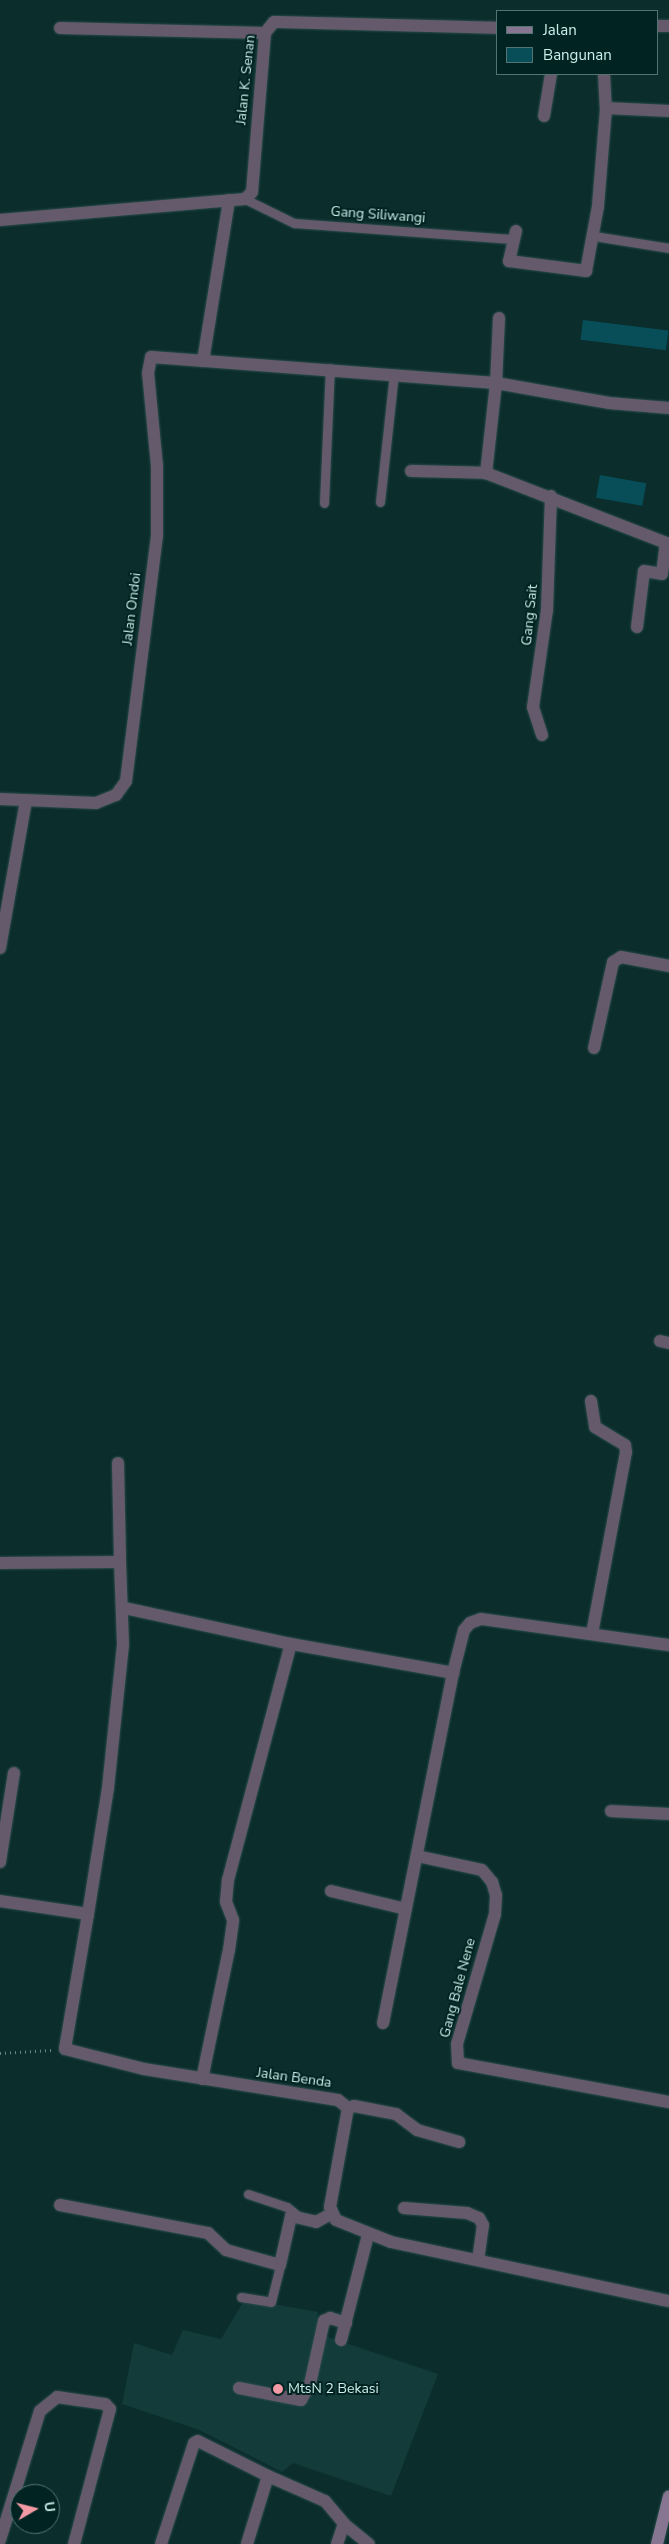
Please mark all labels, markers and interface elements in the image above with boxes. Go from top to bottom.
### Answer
legend [497,10,659,75]
text: Jalan [543,20,577,40]
street label: Jalan K. Senan [233,34,259,126]
text: Bangunan [543,45,612,65]
street label: Gang Siliwangi [330,203,426,227]
street label: Jalan Ondoi [119,572,145,646]
street label: Gang Sait [518,584,542,646]
street label: Gang Bale Nene [437,1936,479,2040]
street label: Jalan Benda [255,2064,333,2092]
place label: MtsN 2 Bekasi [288,2381,379,2397]
marker: MtsN 2 Bekasi [272,2383,284,2395]
north arrow [10,2484,60,2534]
text: U [39,2501,59,2513]

